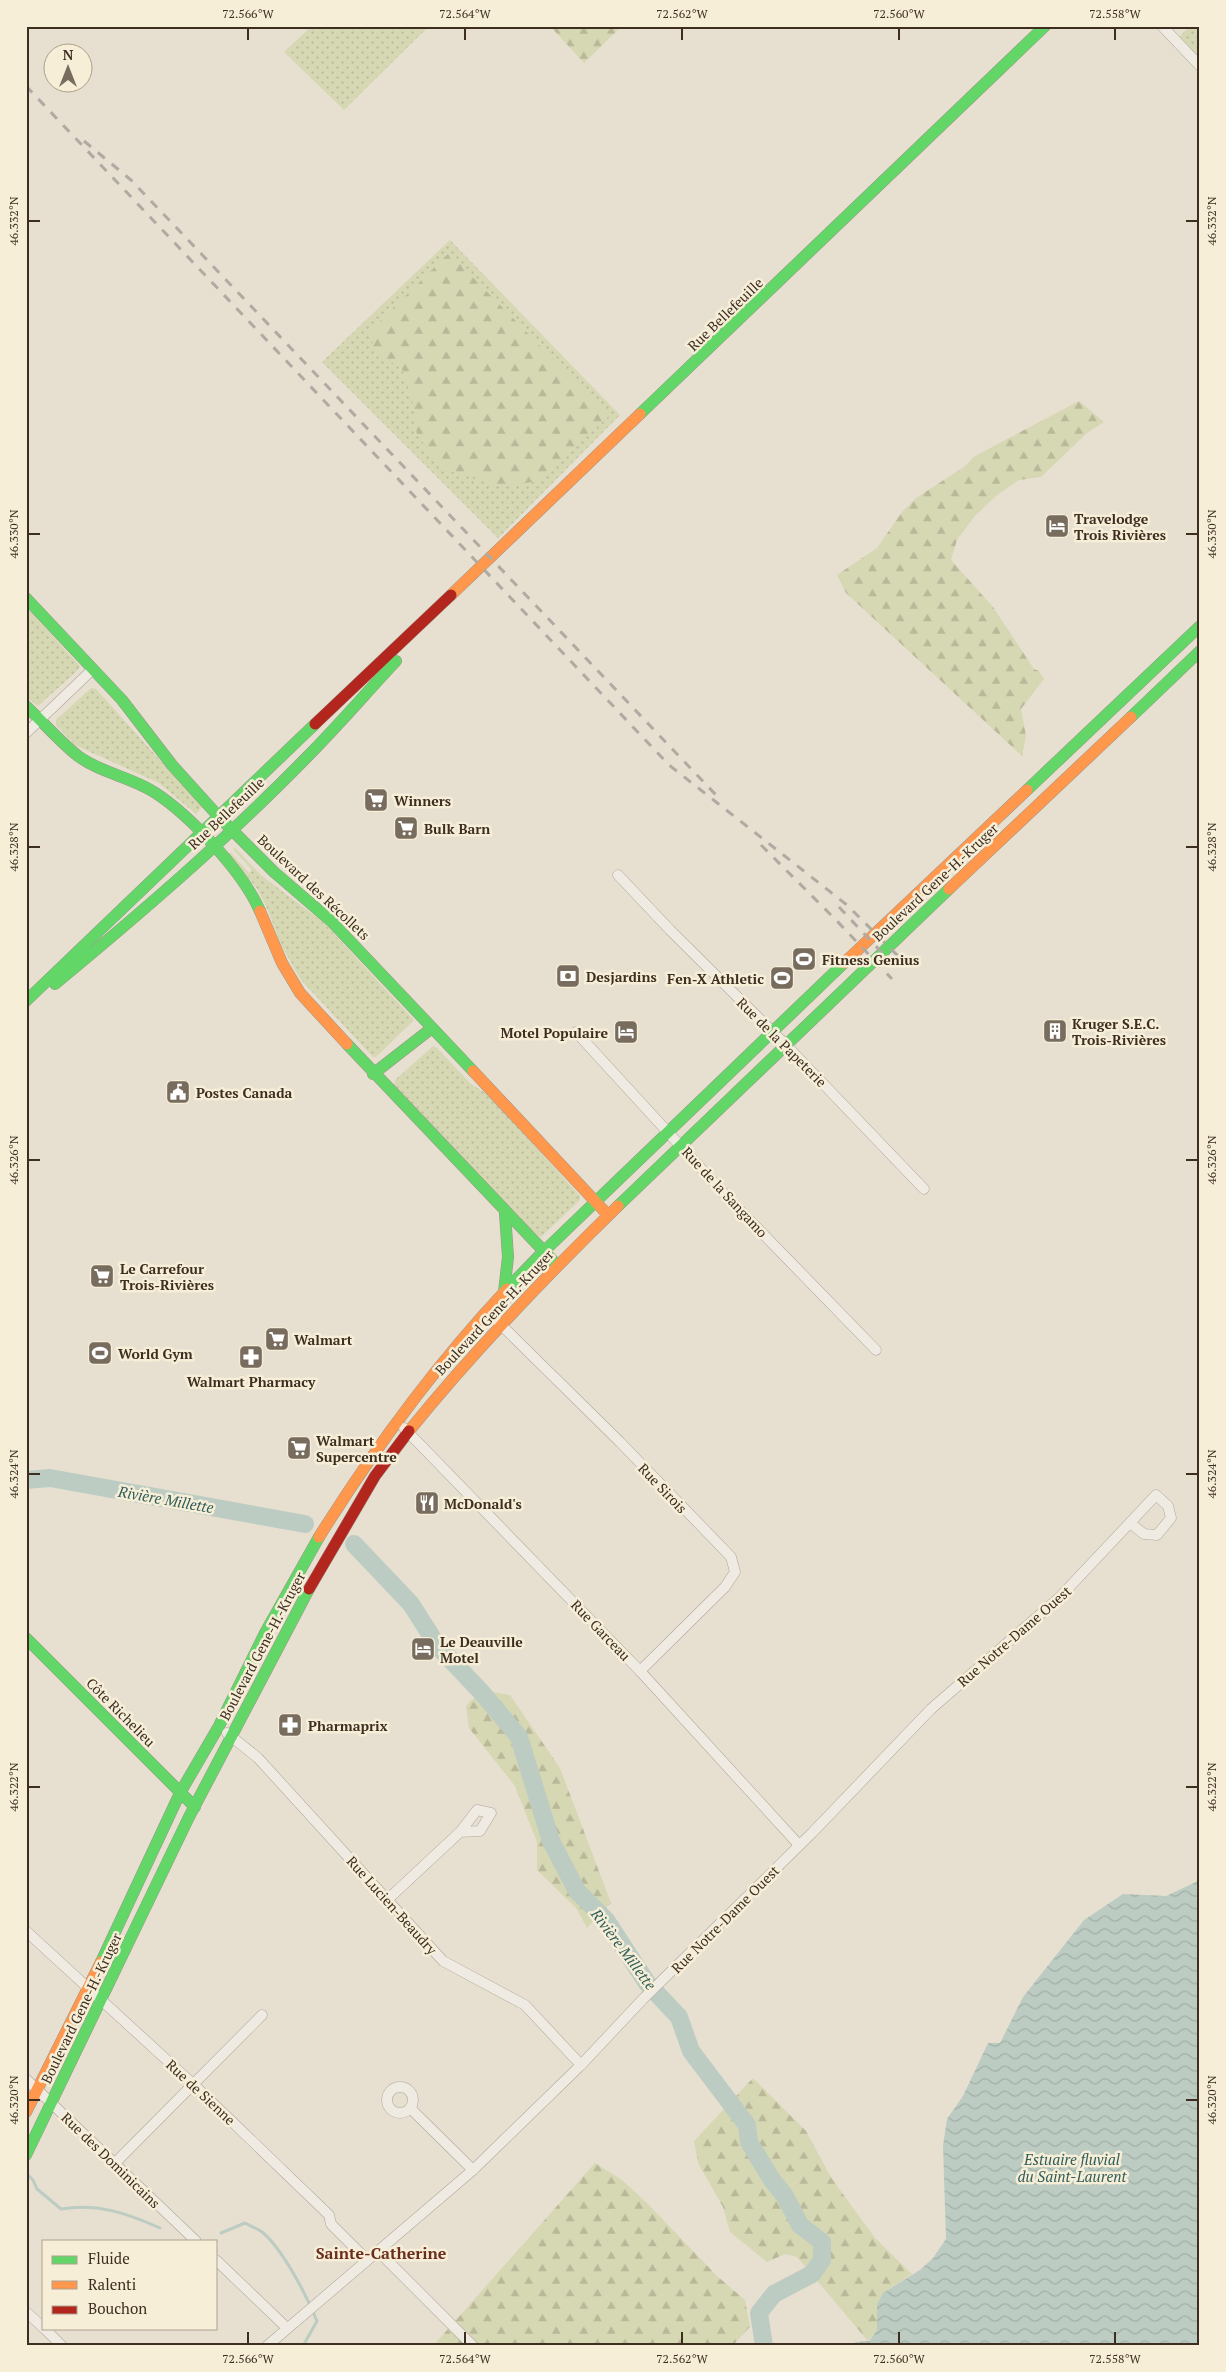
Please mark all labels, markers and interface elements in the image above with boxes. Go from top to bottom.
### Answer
text: 72.566°W [222,6,275,21]
text: 72.564°W [439,6,492,21]
text: 72.562°W [656,6,709,21]
text: 72.560°W [873,6,926,21]
text: 72.558°W [1089,6,1142,21]
north arrow [42,42,92,92]
text: N [63,45,74,64]
text: 46.332°N [6,196,21,246]
text: 46.332°N [1204,196,1219,246]
street label: Rue Bellefeuille [683,273,767,355]
text: 46.330°N [6,509,21,559]
place label: Travelodge Trois Rivières [1074,509,1166,544]
text: 46.330°N [1204,509,1219,559]
hotel icon: Travelodge Trois Rivières [1044,513,1070,539]
street label: Rue Bellefeuille [184,773,268,853]
supermarket icon: Winners [363,787,389,813]
place label: Winners [394,791,451,810]
supermarket icon: Bulk Barn [393,815,419,841]
street label: Boulevard Gene-H.-Kruger [868,818,1002,945]
place label: Bulk Barn [424,819,490,838]
text: 46.328°N [6,822,21,872]
text: 46.328°N [1204,822,1219,872]
street label: Boulevard des Récollets [254,830,374,944]
sports icon: Fitness Genius [791,946,817,972]
place label: Fitness Genius [822,950,919,969]
bank icon: Desjardins [555,963,581,989]
sports icon: Fen-X Athletic [769,965,795,991]
place label: Desjardins [586,967,657,986]
place label: Fen-X Athletic [667,969,764,988]
street label: Rue de la Papeterie [733,993,831,1091]
place label: Kruger S.E.C. Trois-Rivières [1072,1014,1166,1049]
building icon: Kruger S.E.C. Trois-Rivières [1042,1018,1068,1044]
hotel icon: Motel Populaire [613,1019,639,1045]
place label: Motel Populaire [500,1023,608,1042]
public building icon: Postes Canada [165,1079,191,1105]
place label: Postes Canada [196,1083,293,1102]
text: 46.326°N [6,1135,21,1185]
text: 46.326°N [1204,1135,1219,1185]
street label: Rue de la Sangamo [678,1143,772,1242]
street label: Boulevard Gene-H.-Kruger [431,1245,558,1379]
place label: Le Carrefour Trois-Rivières [120,1259,214,1294]
supermarket icon: Le Carrefour Trois-Rivières [89,1263,115,1289]
supermarket icon: Walmart [264,1326,290,1352]
place label: Walmart [294,1330,353,1349]
sports icon: World Gym [87,1340,113,1366]
place label: World Gym [118,1344,193,1363]
pharmacy icon: Walmart Pharmacy [238,1344,264,1370]
place label: Walmart Pharmacy [187,1372,316,1391]
place label: Walmart Supercentre [316,1431,397,1466]
supermarket icon: Walmart Supercentre [286,1435,312,1461]
text: 46.324°N [6,1449,21,1499]
text: 46.324°N [1204,1449,1219,1499]
street label: Rue Sirois [634,1459,692,1517]
water label: Rivière Millette [116,1481,215,1517]
restaurant icon: McDonald's [414,1490,440,1516]
place label: McDonald's [444,1494,522,1513]
street label: Boulevard Gene-H.-Kruger [215,1568,310,1723]
street label: Rue Notre-Dame Ouest [953,1581,1076,1691]
street label: Rue Garceau [567,1595,635,1665]
place label: Le Deauville Motel [440,1632,523,1667]
hotel icon: Le Deauville Motel [410,1636,436,1662]
street label: Côte Richelieu [82,1673,160,1751]
pharmacy icon: Pharmaprix [277,1712,303,1738]
place label: Pharmaprix [308,1716,388,1735]
text: 46.322°N [6,1762,21,1812]
text: 46.322°N [1204,1762,1219,1812]
street label: Rue Lucien-Beaudry [343,1852,442,1959]
street label: Rue Notre-Dame Ouest [667,1860,784,1977]
water label: Rivière Millette [586,1904,661,1994]
street label: Boulevard Gene-H.-Kruger [36,1929,126,2086]
street label: Rue de Sienne [162,2055,240,2129]
text: 46.320°N [6,2075,21,2125]
text: 46.320°N [1204,2075,1219,2125]
street label: Rue des Dominicains [58,2108,164,2212]
water label: Estuaire fluvial du Saint-Laurent [1017,2149,1128,2186]
legend [42,2240,218,2330]
district label: Sainte-Catherine [316,2242,447,2264]
text: Fluide [88,2248,130,2268]
text: Ralenti [88,2274,136,2294]
text: Bouchon [88,2298,147,2318]
text: 72.566°W [222,2351,275,2366]
text: 72.564°W [439,2351,492,2366]
text: 72.562°W [656,2351,709,2366]
text: 72.560°W [873,2351,926,2366]
text: 72.558°W [1089,2351,1142,2366]

